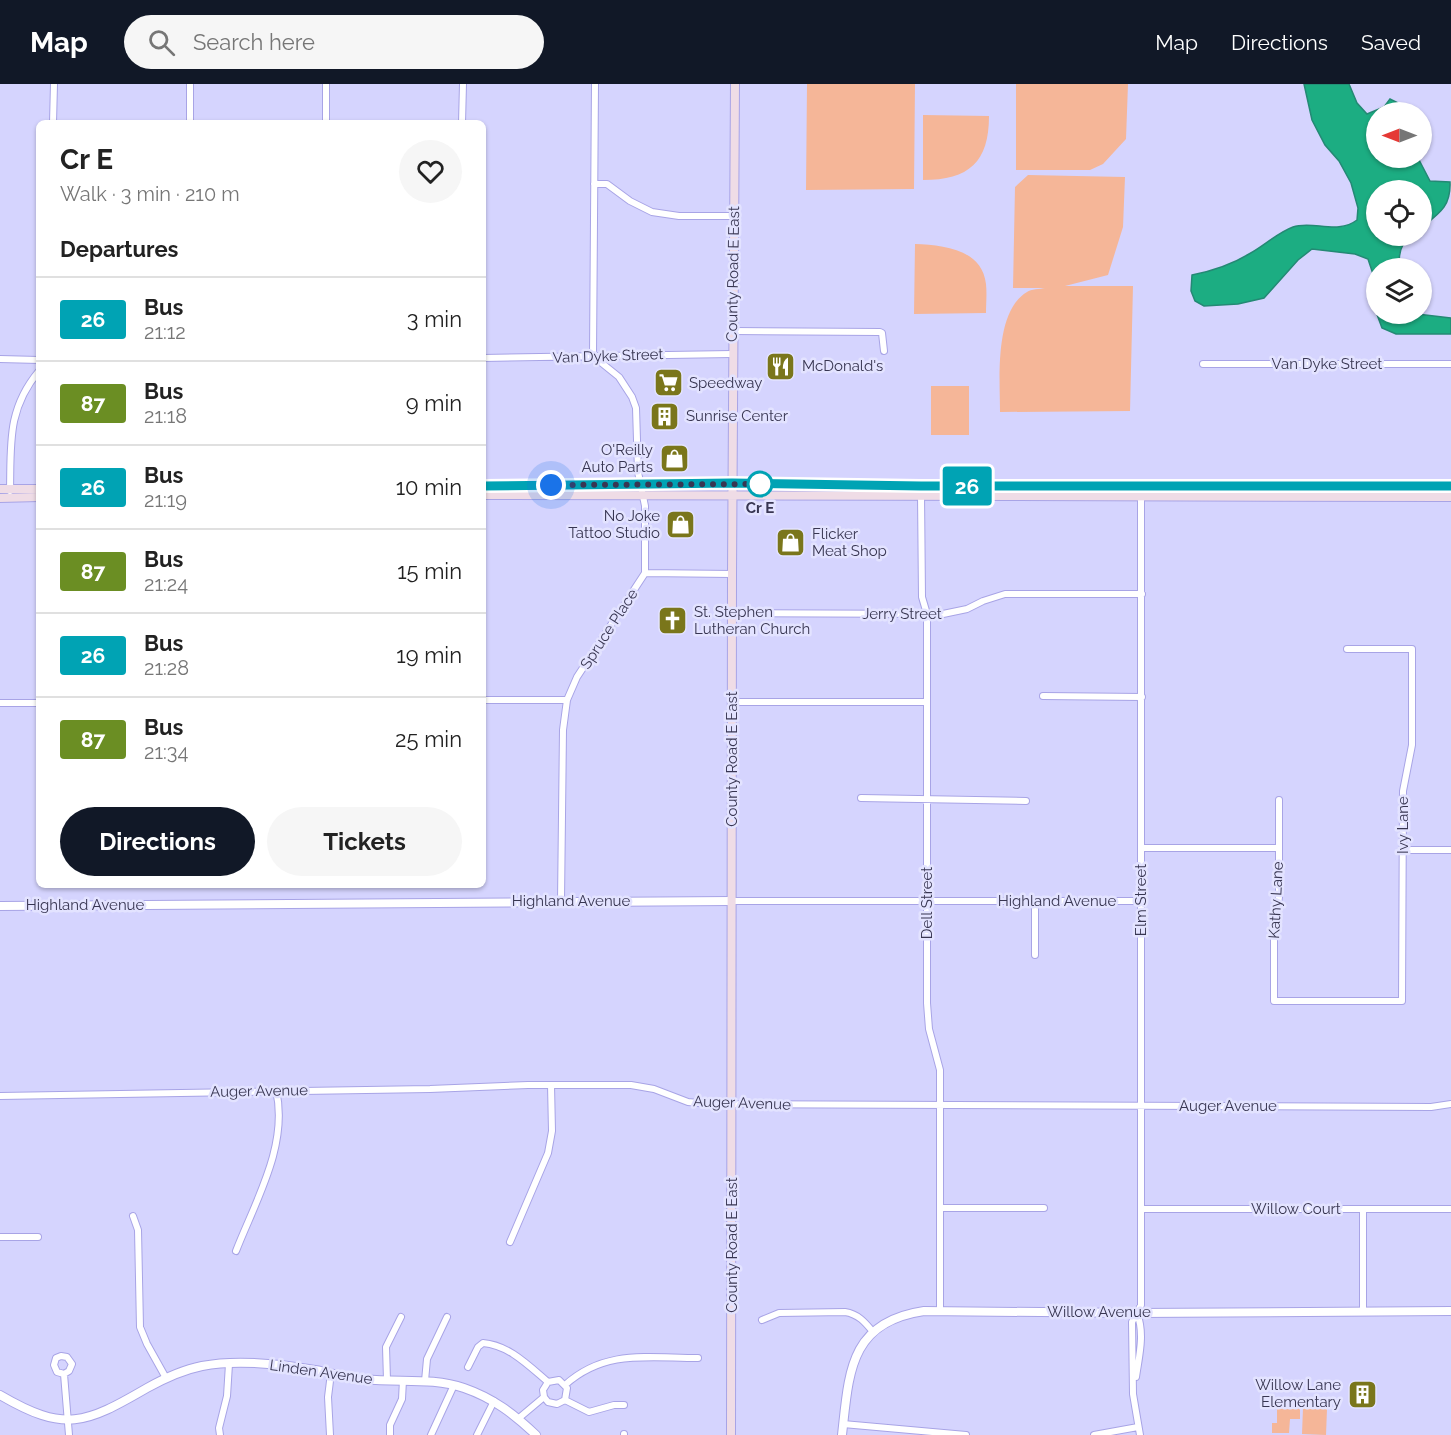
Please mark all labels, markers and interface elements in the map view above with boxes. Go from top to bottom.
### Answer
search box [124,15,544,69]
text: Map [30,26,88,59]
icon: search [145,26,178,59]
text: Search here [193,29,315,55]
text: Map [1155,30,1198,55]
text: Directions [1231,30,1328,55]
text: Saved [1361,30,1421,55]
north arrow [1366,102,1432,168]
map controls [1366,102,1432,324]
button: heart [399,140,462,203]
text: Cr E [60,143,113,176]
button: locate [1366,180,1432,246]
text: Walk · 3 min · 210 m [60,182,240,206]
street label: County Road E East [723,206,743,342]
text: Departures [60,236,178,262]
button: layers [1366,258,1432,324]
text: Bus [144,294,183,320]
text: 3 min [407,306,462,332]
text: 26 [81,307,105,332]
text: 21:12 [144,320,186,344]
street label: Van Dyke Street [552,345,664,367]
restaurant icon: McDonald's [765,350,797,382]
street label: Van Dyke Street [1272,355,1382,373]
place label: McDonald's [802,357,883,375]
supermarket icon: Speedway [652,367,684,399]
place label: Speedway [689,374,762,392]
text: Bus [144,378,183,404]
text: 9 min [406,390,462,416]
text: 87 [81,391,105,416]
building icon: Sunrise Center [649,400,681,432]
text: 21:18 [144,404,187,428]
place label: Sunrise Center [686,407,789,425]
place label: O'Reilly Auto Parts [582,441,653,476]
shop icon: O'Reilly Auto Parts [658,443,690,475]
text: Bus [144,462,183,488]
line badge: 26 [940,466,994,506]
your location [536,470,566,500]
marker: Cr E [747,471,773,497]
text: 10 min [396,474,462,500]
text: 26 [955,474,979,499]
text: 26 [81,475,105,500]
text: 21:19 [144,488,187,512]
place label: Cr E [746,499,774,517]
place label: No Joke Tattoo Studio [568,507,660,542]
shop icon: No Joke Tattoo Studio [665,509,697,541]
place label: Flicker Meat Shop [812,525,887,560]
shop icon: Flicker Meat Shop [775,527,807,559]
text: Bus [144,546,183,572]
text: 15 min [397,558,462,584]
text: 87 [81,559,105,584]
text: 21:24 [144,572,188,596]
street label: Spruce Place [576,585,642,672]
place label: St. Stephen Lutheran Church [694,603,810,638]
church icon: St. Stephen Lutheran Church [657,605,689,637]
street label: Jerry Street [862,605,942,623]
text: Bus [144,630,183,656]
text: 19 min [396,642,462,668]
text: 26 [81,643,105,668]
text: 21:28 [144,656,189,680]
street label: County Road E East [723,691,741,827]
text: Bus [144,714,183,740]
text: 25 min [395,726,462,752]
text: 87 [81,727,105,752]
text: 21:34 [144,740,188,764]
street label: Ivy Lane [1394,796,1412,854]
button: Directions [60,807,255,876]
button: Tickets [267,807,462,876]
street label: Kathy Lane [1265,861,1287,939]
street label: Elm Street [1132,864,1150,936]
street label: Dell Street [918,867,936,939]
street label: Highland Avenue [512,892,631,910]
street label: Highland Avenue [998,892,1117,910]
street label: Highland Avenue [26,896,145,914]
street label: Auger Avenue [210,1081,308,1101]
street label: Auger Avenue [693,1092,791,1114]
street label: Auger Avenue [1179,1097,1277,1115]
street label: County Road E East [723,1177,741,1313]
street label: Willow Court [1251,1200,1341,1218]
street label: Willow Avenue [1047,1303,1151,1321]
street label: Linden Avenue [268,1356,374,1388]
place label: Willow Lane Elementary [1255,1376,1341,1411]
building icon: Willow Lane Elementary [1346,1378,1378,1410]

